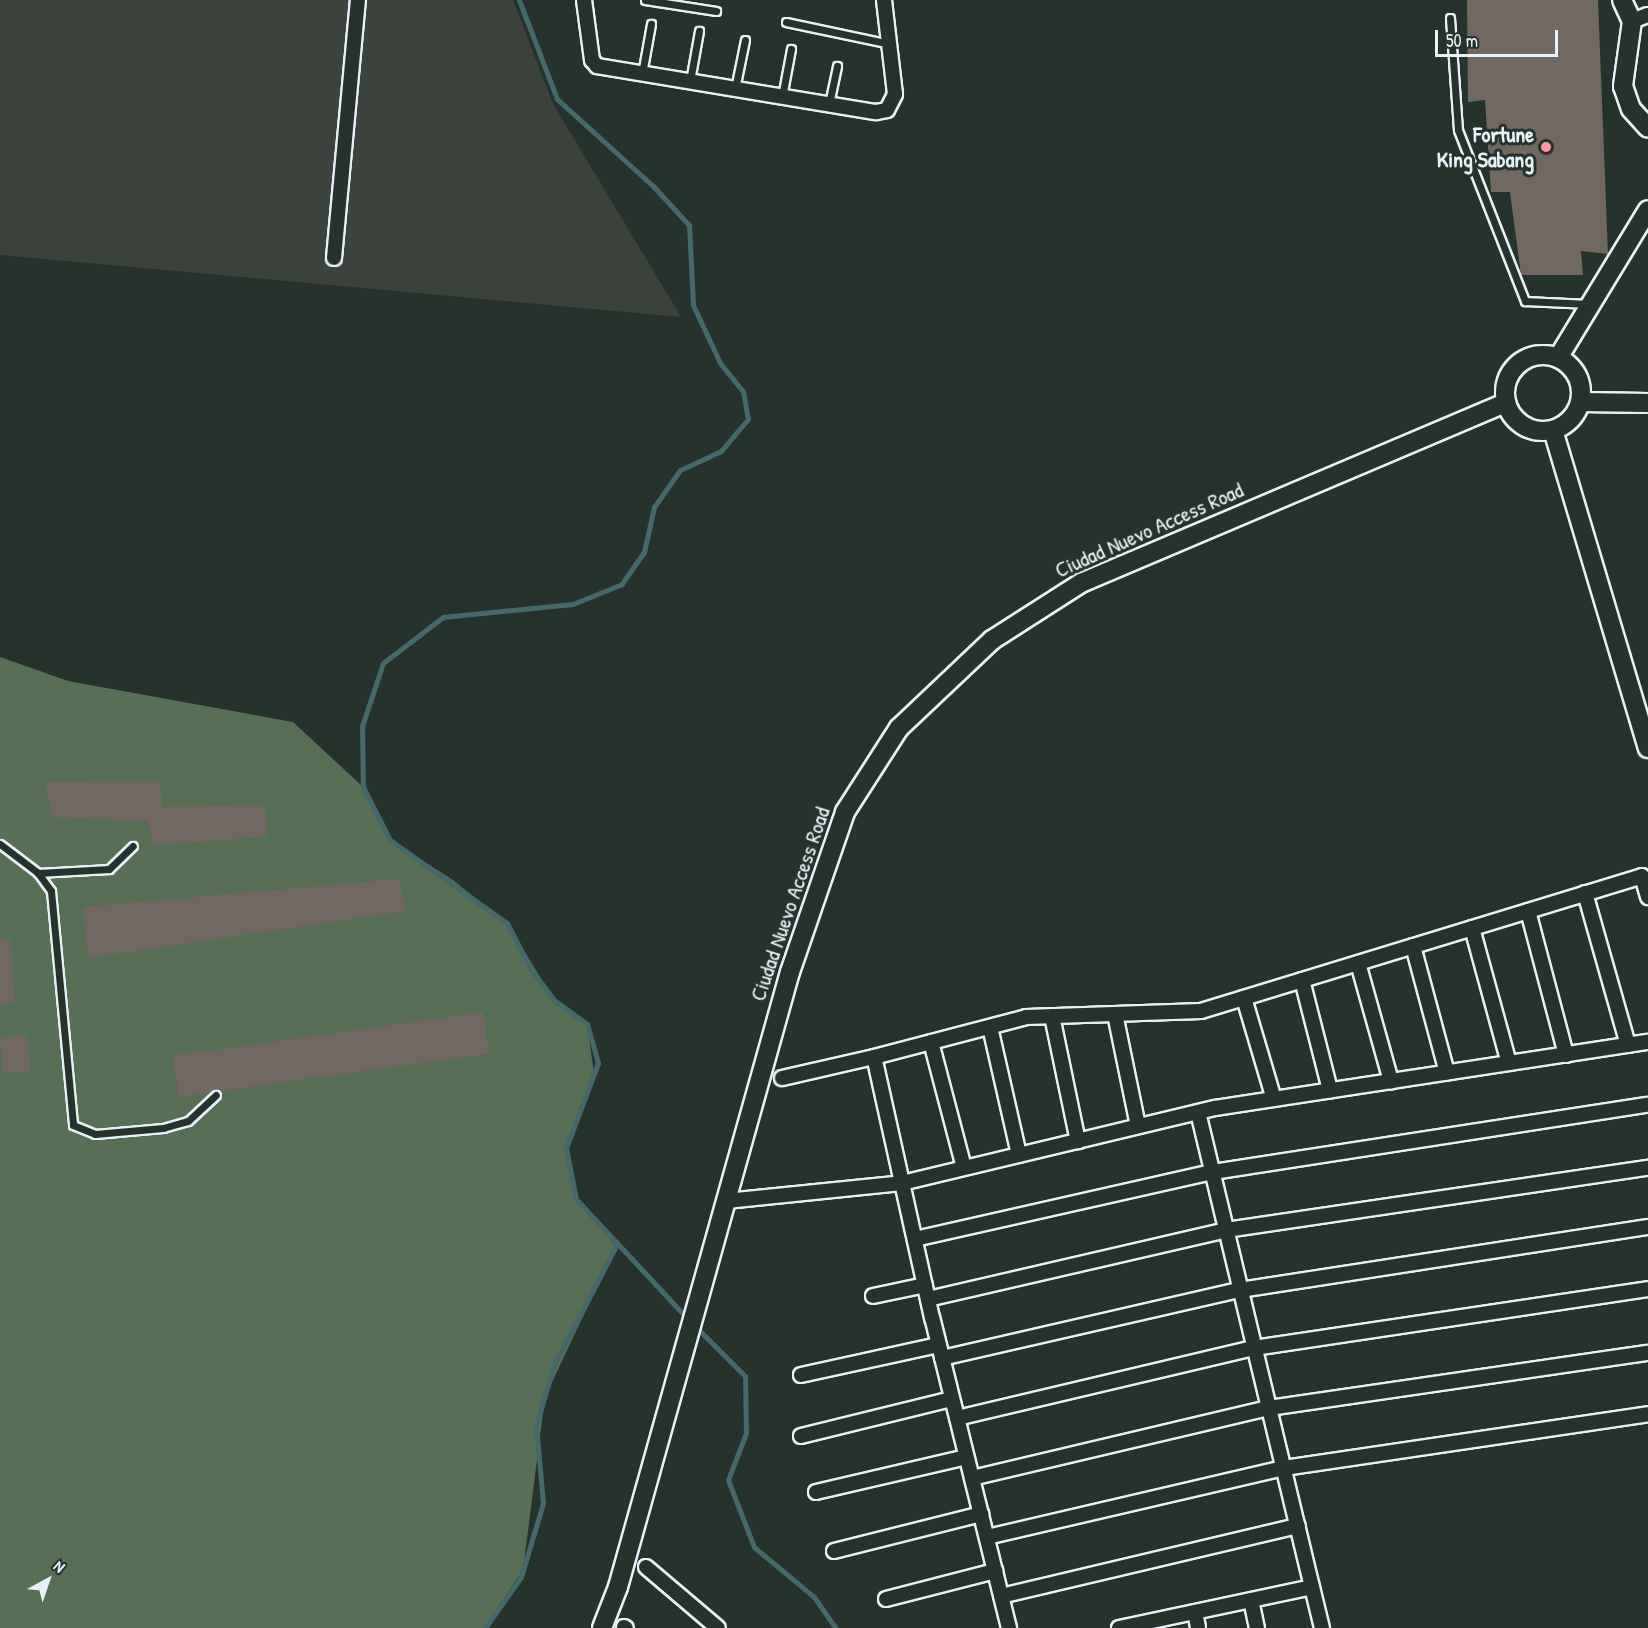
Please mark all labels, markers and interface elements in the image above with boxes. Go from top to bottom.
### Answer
scale bar [1438,18,1561,56]
text: 50 m [1446,28,1478,53]
place label: Fortune King Sabang [1437,121,1534,172]
marker: Fortune King Sabang [1539,140,1553,154]
street label: Ciudad Nuevo Access Road [1051,477,1247,583]
street label: Ciudad Nuevo Access Road [744,804,836,1004]
north arrow [18,1550,78,1610]
text: N [49,1555,70,1577]

